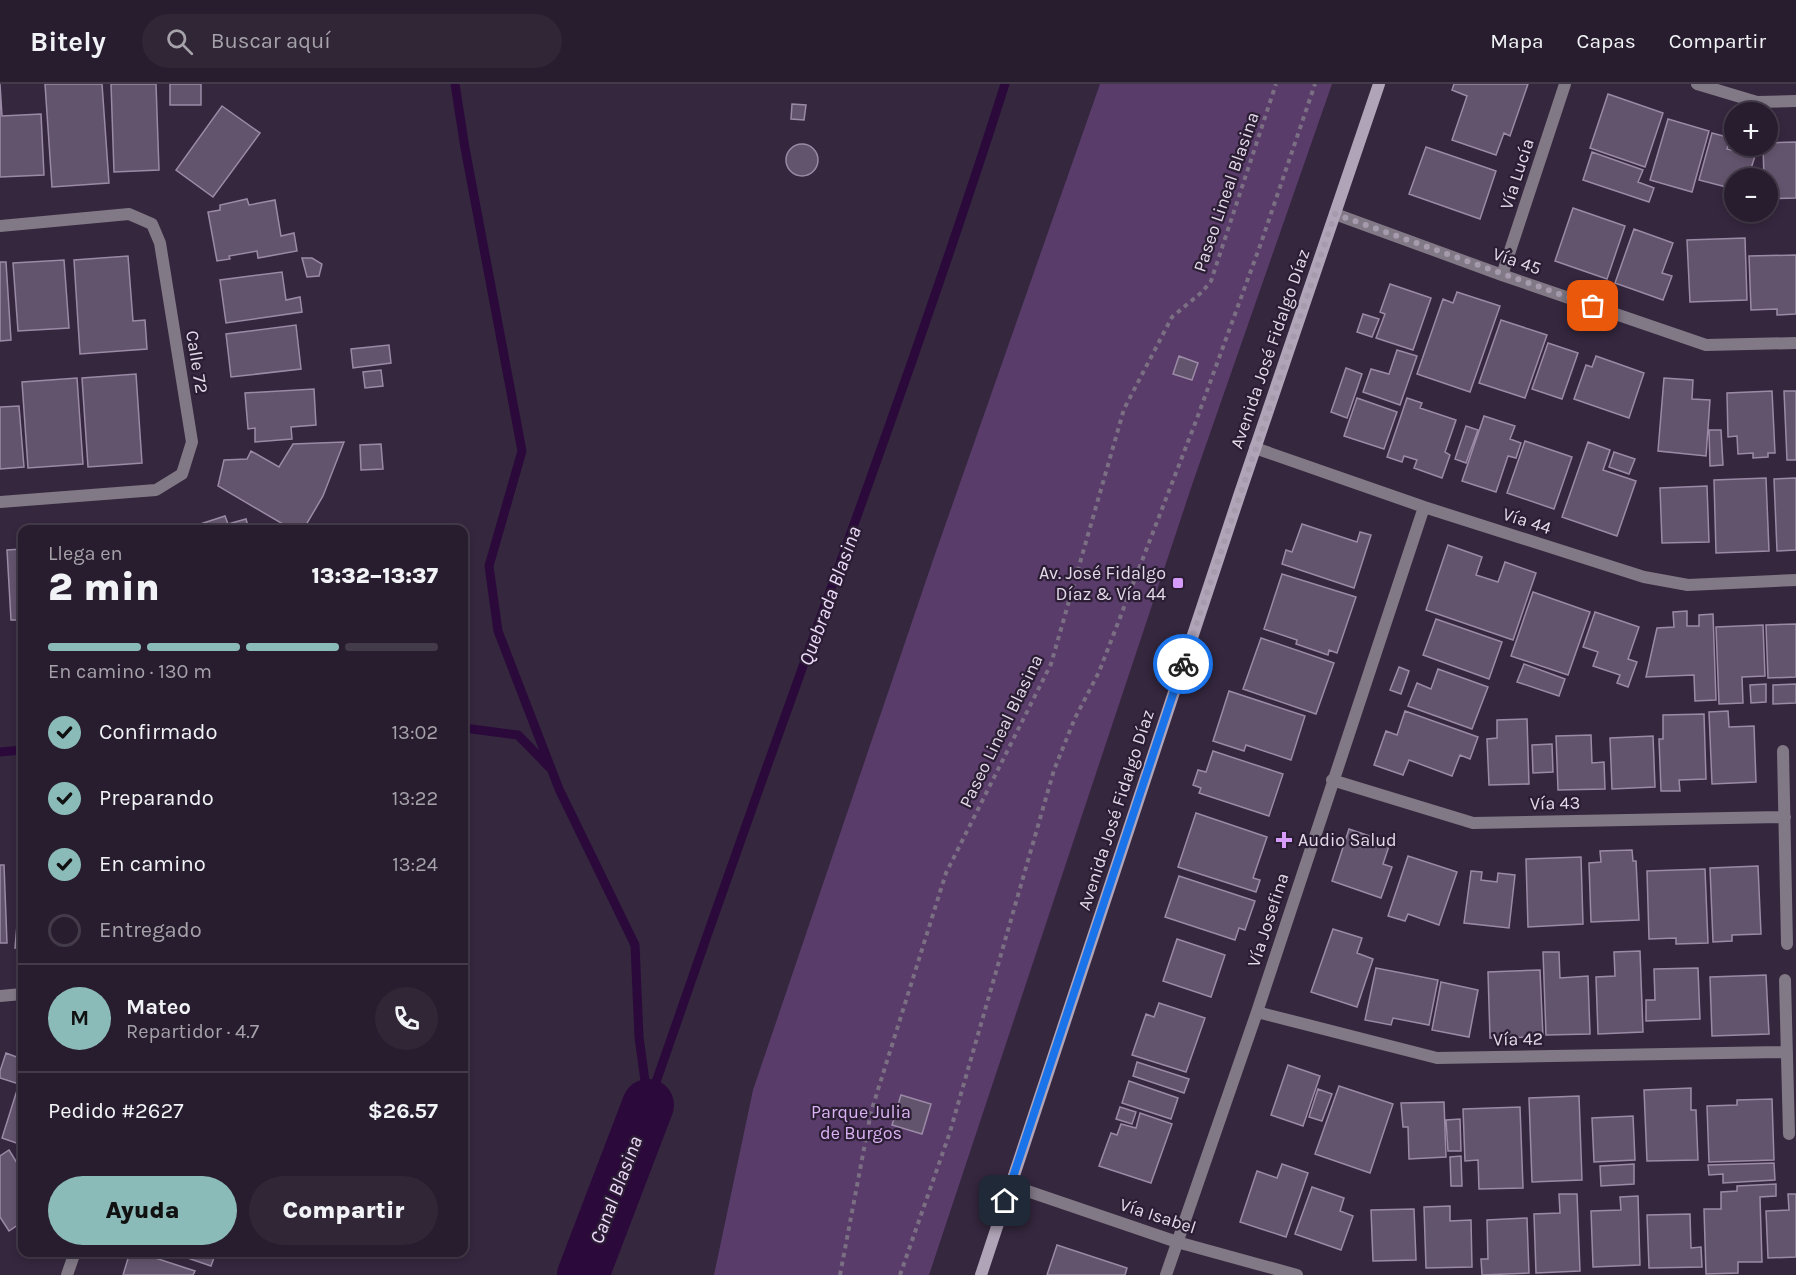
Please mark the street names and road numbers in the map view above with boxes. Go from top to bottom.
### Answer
street label: Paseo Lineal Blasina [1188,109,1264,275]
street label: Vía Lucía [1495,136,1539,212]
street label: Vía 45 [1490,242,1544,280]
street label: Avenida José Fidalgo Díaz [1225,246,1315,452]
street label: Calle 72 [181,329,213,395]
street label: Vía 44 [1500,503,1554,539]
street label: Paseo Lineal Blasina [954,651,1048,811]
street label: Avenida José Fidalgo Díaz [1073,707,1159,913]
street label: Vía 43 [1530,792,1580,814]
street label: Vía Josefina [1242,870,1294,970]
street label: Vía 42 [1493,1028,1543,1050]
street label: Vía Isabel [1117,1193,1199,1239]

